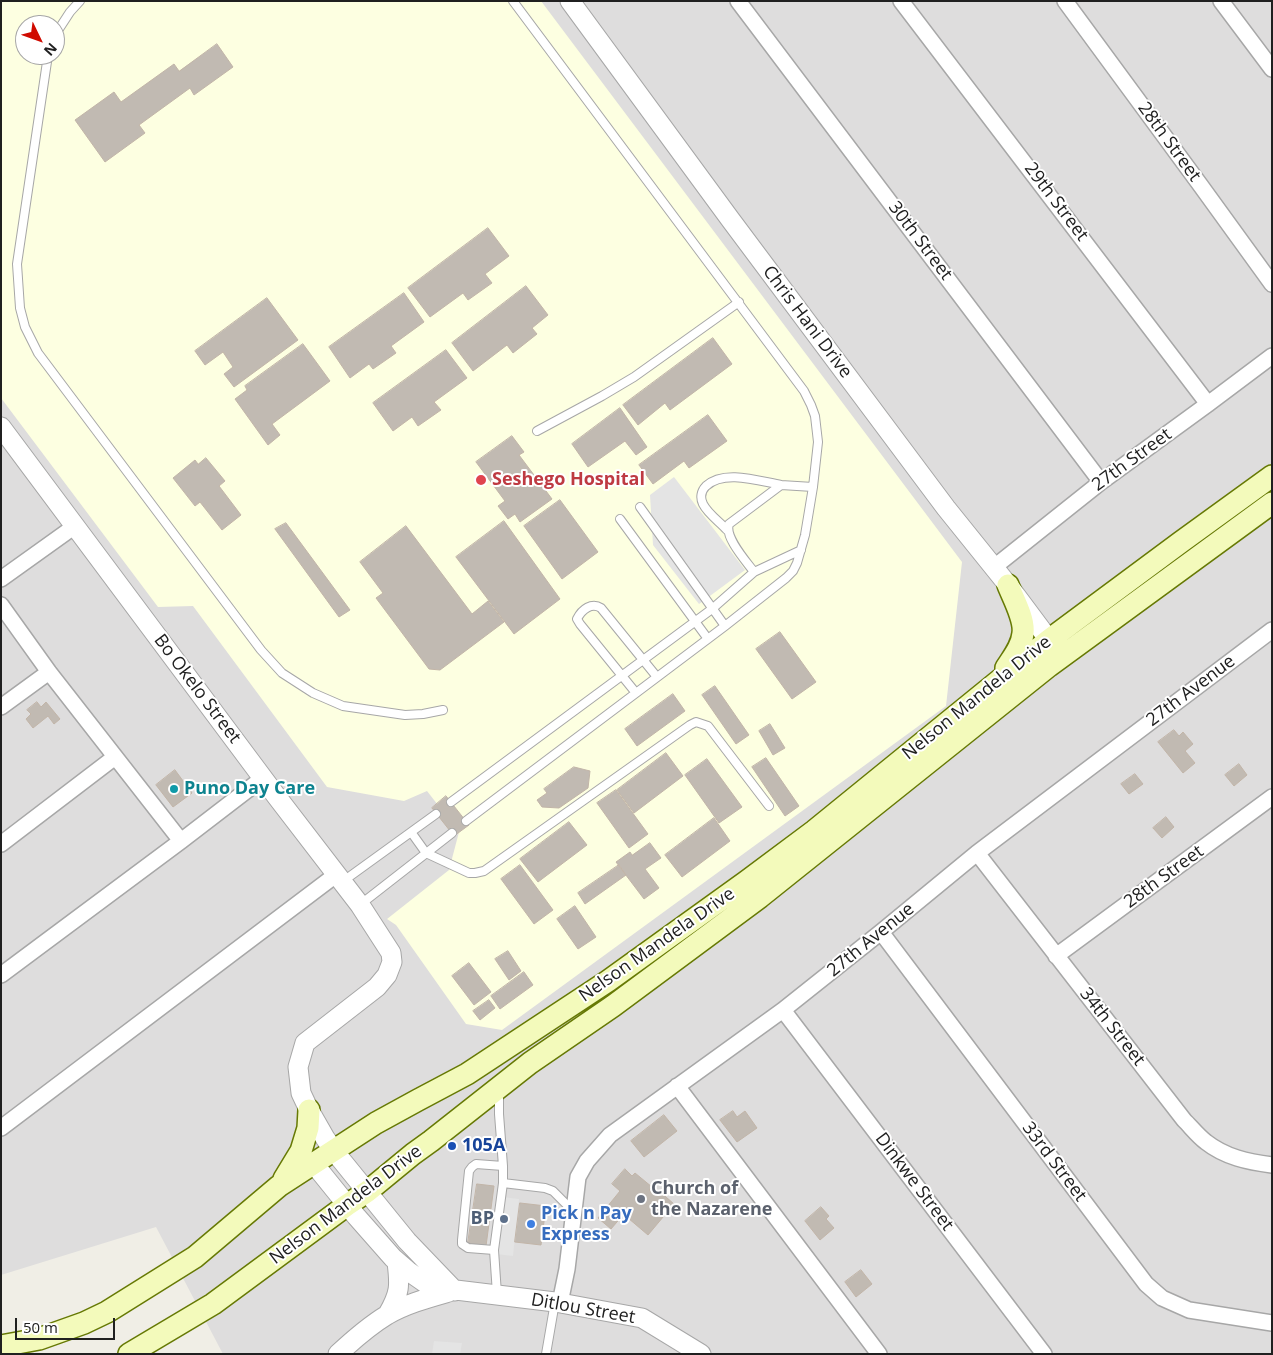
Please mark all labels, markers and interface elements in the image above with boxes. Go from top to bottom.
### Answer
north arrow [15,15,65,65]
text: N [40,39,62,60]
street label: 28th Street [1133,98,1205,186]
street label: 29th Street [1019,158,1093,246]
street label: 30th Street [883,197,957,285]
street label: Chris Hani Drive [758,262,856,382]
street label: 27th Street [1088,424,1176,496]
place label: Seshego Hospital [492,469,645,491]
marker: Seshego Hospital [474,473,488,487]
street label: Bo Okelo Street [149,630,245,748]
street label: Nelson Mandela Drive [898,631,1056,765]
street label: 27th Avenue [1142,651,1240,731]
place label: Puno Day Care [184,778,315,800]
marker: Puno Day Care [168,783,180,795]
street label: 28th Street [1120,841,1208,913]
street label: Nelson Mandela Drive [575,883,739,1007]
street label: 27th Avenue [823,898,919,982]
street label: 34th Street [1075,984,1149,1070]
street label: 33rd Street [1017,1118,1091,1206]
street label: Dinkwe Street [870,1129,958,1235]
place label: 105A [462,1135,505,1157]
marker: 105A [446,1140,458,1152]
street label: Nelson Mandela Drive [266,1141,426,1269]
place label: Church of the Nazarene [651,1178,772,1220]
marker: Church of the Nazarene [635,1193,647,1205]
place label: Pick n Pay Express [541,1203,632,1246]
place label: BP [471,1208,494,1230]
marker: BP [498,1213,510,1225]
marker: Pick n Pay Express [525,1218,537,1230]
street label: Ditlou Street [529,1289,637,1329]
scale bar [18,1308,118,1340]
text: 50 m [23,1317,58,1337]

